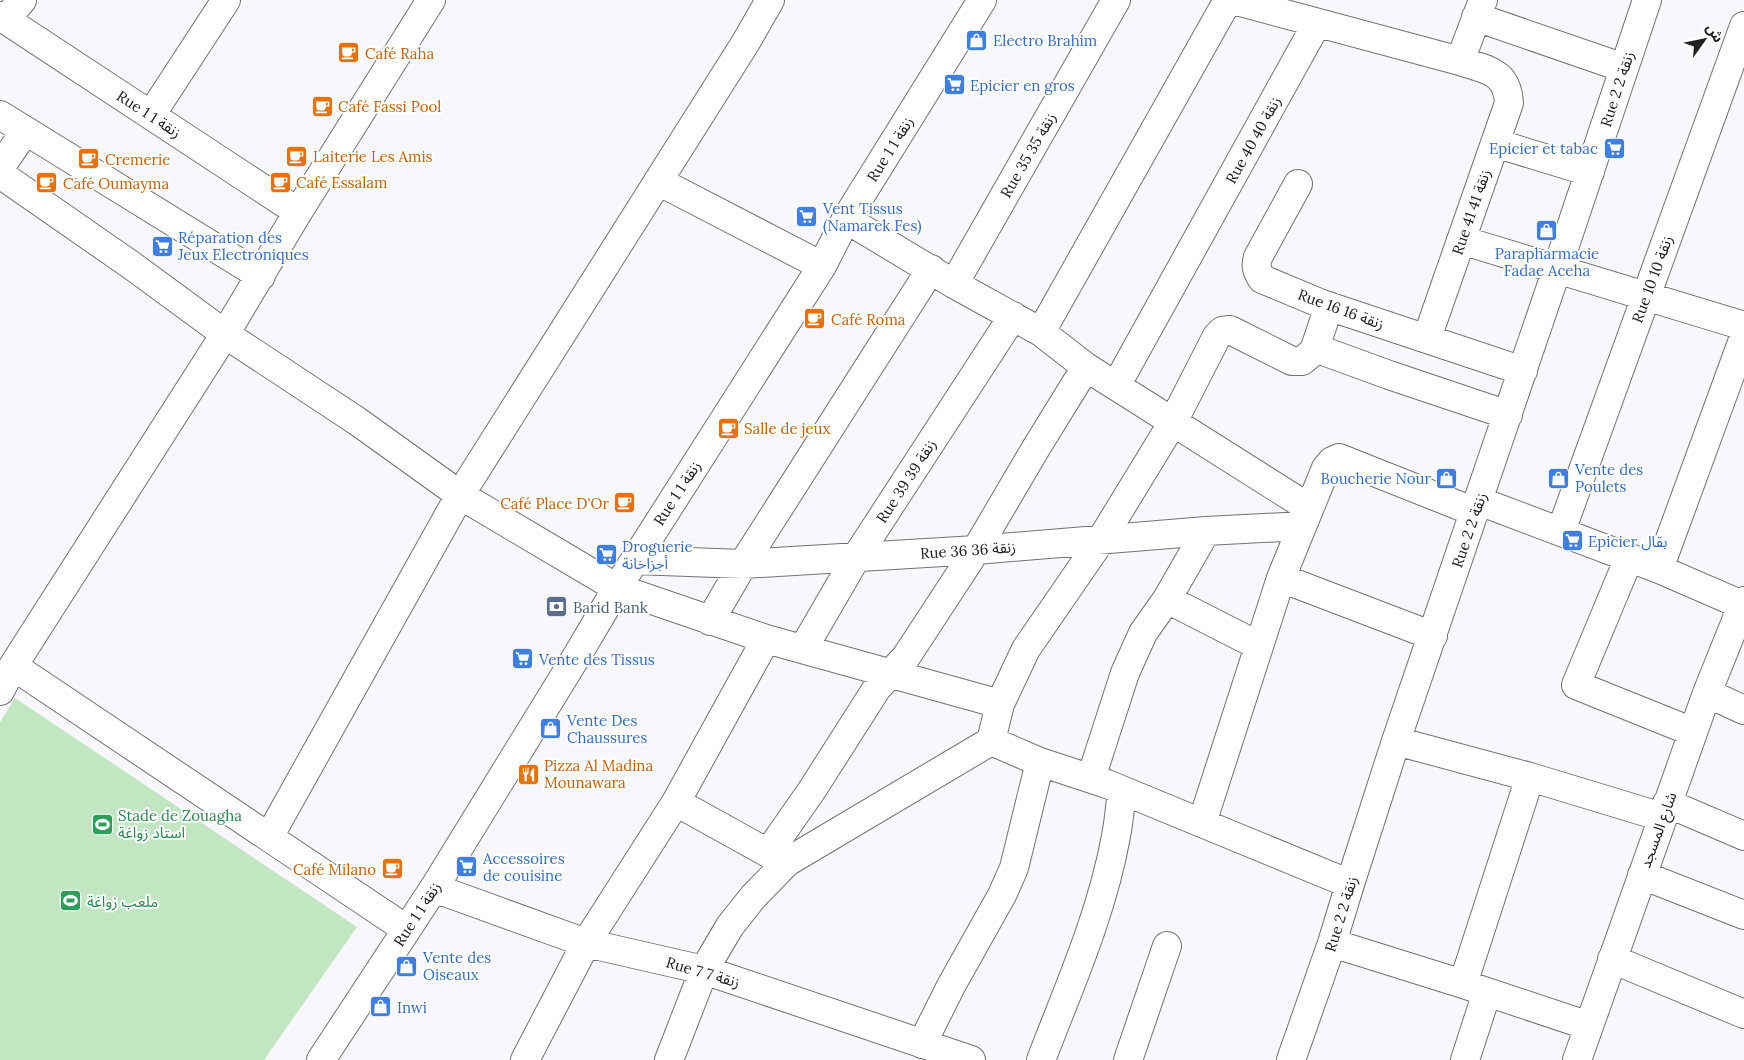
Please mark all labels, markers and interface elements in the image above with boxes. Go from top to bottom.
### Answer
north arrow [1679,15,1729,65]
text: ش [1702,20,1728,46]
shop icon: Electro Brahim [965,28,989,52]
place label: Electro Brahim [993,31,1097,50]
cafe icon: Café Raha [337,41,361,65]
place label: Café Raha [365,44,434,63]
street label: Rue 2 زنقة 2 [1596,49,1638,129]
supermarket icon: Epicier en gros [942,73,966,97]
place label: Epicier en gros [970,76,1075,95]
street label: Rue 1 زنقة 1 [113,86,185,142]
street label: Rue 40 زنقة 40 [1221,93,1285,187]
cafe icon: Café Fassi Pool [310,94,334,118]
place label: Café Fassi Pool [338,97,441,116]
street label: Rue 35 زنقة 35 [996,109,1060,201]
street label: Rue 1 زنقة 1 [863,113,917,185]
supermarket icon: Epicier et tabac [1602,136,1626,160]
place label: Epicier et tabac [1489,139,1598,158]
cafe icon: Laiterie Les Amis [285,144,309,168]
cafe icon: Cremerie [77,147,101,171]
place label: Laiterie Les Amis [313,147,433,166]
place label: Cremerie [105,150,170,169]
street label: Rue 41 زنقة 41 [1447,167,1495,257]
cafe icon: Café Essalam [268,170,292,194]
cafe icon: Café Oumayma [35,171,59,195]
place label: Café Essalam [296,173,388,192]
place label: Café Oumayma [63,174,169,193]
place label: Vent Tissus (Namarek Fes) [822,199,922,236]
supermarket icon: Vent Tissus (Namarek Fes) [795,205,819,229]
shop icon: Parapharmacie Fadae Aceha [1535,218,1559,242]
place label: Réparation des Jeux Electroniques [177,228,309,264]
street label: Rue 10 زنقة 10 [1627,233,1677,325]
supermarket icon: Réparation des Jeux Electroniques [150,234,174,258]
place label: Parapharmacie Fadae Aceha [1495,244,1599,280]
street label: Rue 16 زنقة 16 [1295,285,1387,333]
cafe icon: Café Roma [803,307,827,331]
place label: Café Roma [831,310,906,329]
cafe icon: Salle de jeux [716,416,740,440]
place label: Salle de jeux [744,419,831,438]
street label: Rue 39 زنقة 39 [872,435,940,527]
street label: Rue 1 زنقة 1 [649,457,705,529]
place label: Vente des Poulets [1574,460,1643,496]
shop icon: Boucherie Nour [1435,466,1459,490]
shop icon: Vente des Poulets [1547,466,1571,490]
place label: Boucherie Nour [1321,469,1431,488]
street label: Rue 2 زنقة 2 [1447,490,1491,570]
cafe icon: Café Place D'Or [613,491,637,515]
place label: Café Place D'Or [500,494,610,513]
supermarket icon: Epicier بقال [1560,529,1584,553]
place label: Epicier بقال [1588,532,1667,551]
place label: Droguerie أجزاخانة [622,537,693,573]
street label: Rue 36 زنقة 36 [919,537,1017,563]
supermarket icon: Droguerie أجزاخانة [594,543,618,567]
bank icon: Barid Bank [545,595,569,619]
place label: Barid Bank [573,598,648,617]
supermarket icon: Vente des Tissus [511,647,535,671]
place label: Vente des Tissus [538,650,655,669]
place label: Vente Des Chaussures [566,711,647,747]
shop icon: Vente Des Chaussures [539,717,563,741]
place label: Pizza Al Madina Mounawara [544,756,653,792]
restaurant icon: Pizza Al Madina Mounawara [516,762,540,786]
street label: شارع المسجد [1635,789,1683,872]
place label: Stade de Zouagha استاد زواغة [118,806,242,842]
sports icon: Stade de Zouagha استاد زواغة [90,812,114,836]
place label: Accessoires de couisine [482,849,565,885]
supermarket icon: Accessoires de couisine [455,855,479,879]
cafe icon: Café Milano [380,857,404,881]
place label: Café Milano [293,860,376,879]
street label: Rue 2 زنقة 2 [1320,874,1362,954]
street label: Rue 1 زنقة 1 [389,878,445,950]
sports icon: ملعب زواغة [59,889,83,913]
place label: ملعب زواغة [87,892,158,911]
place label: Vente des Oiseaux [422,948,491,984]
street label: Rue 7 زنقة 7 [664,952,742,992]
shop icon: Vente des Oiseaux [395,954,419,978]
shop icon: Inwi [369,995,393,1019]
place label: Inwi [397,998,427,1017]

